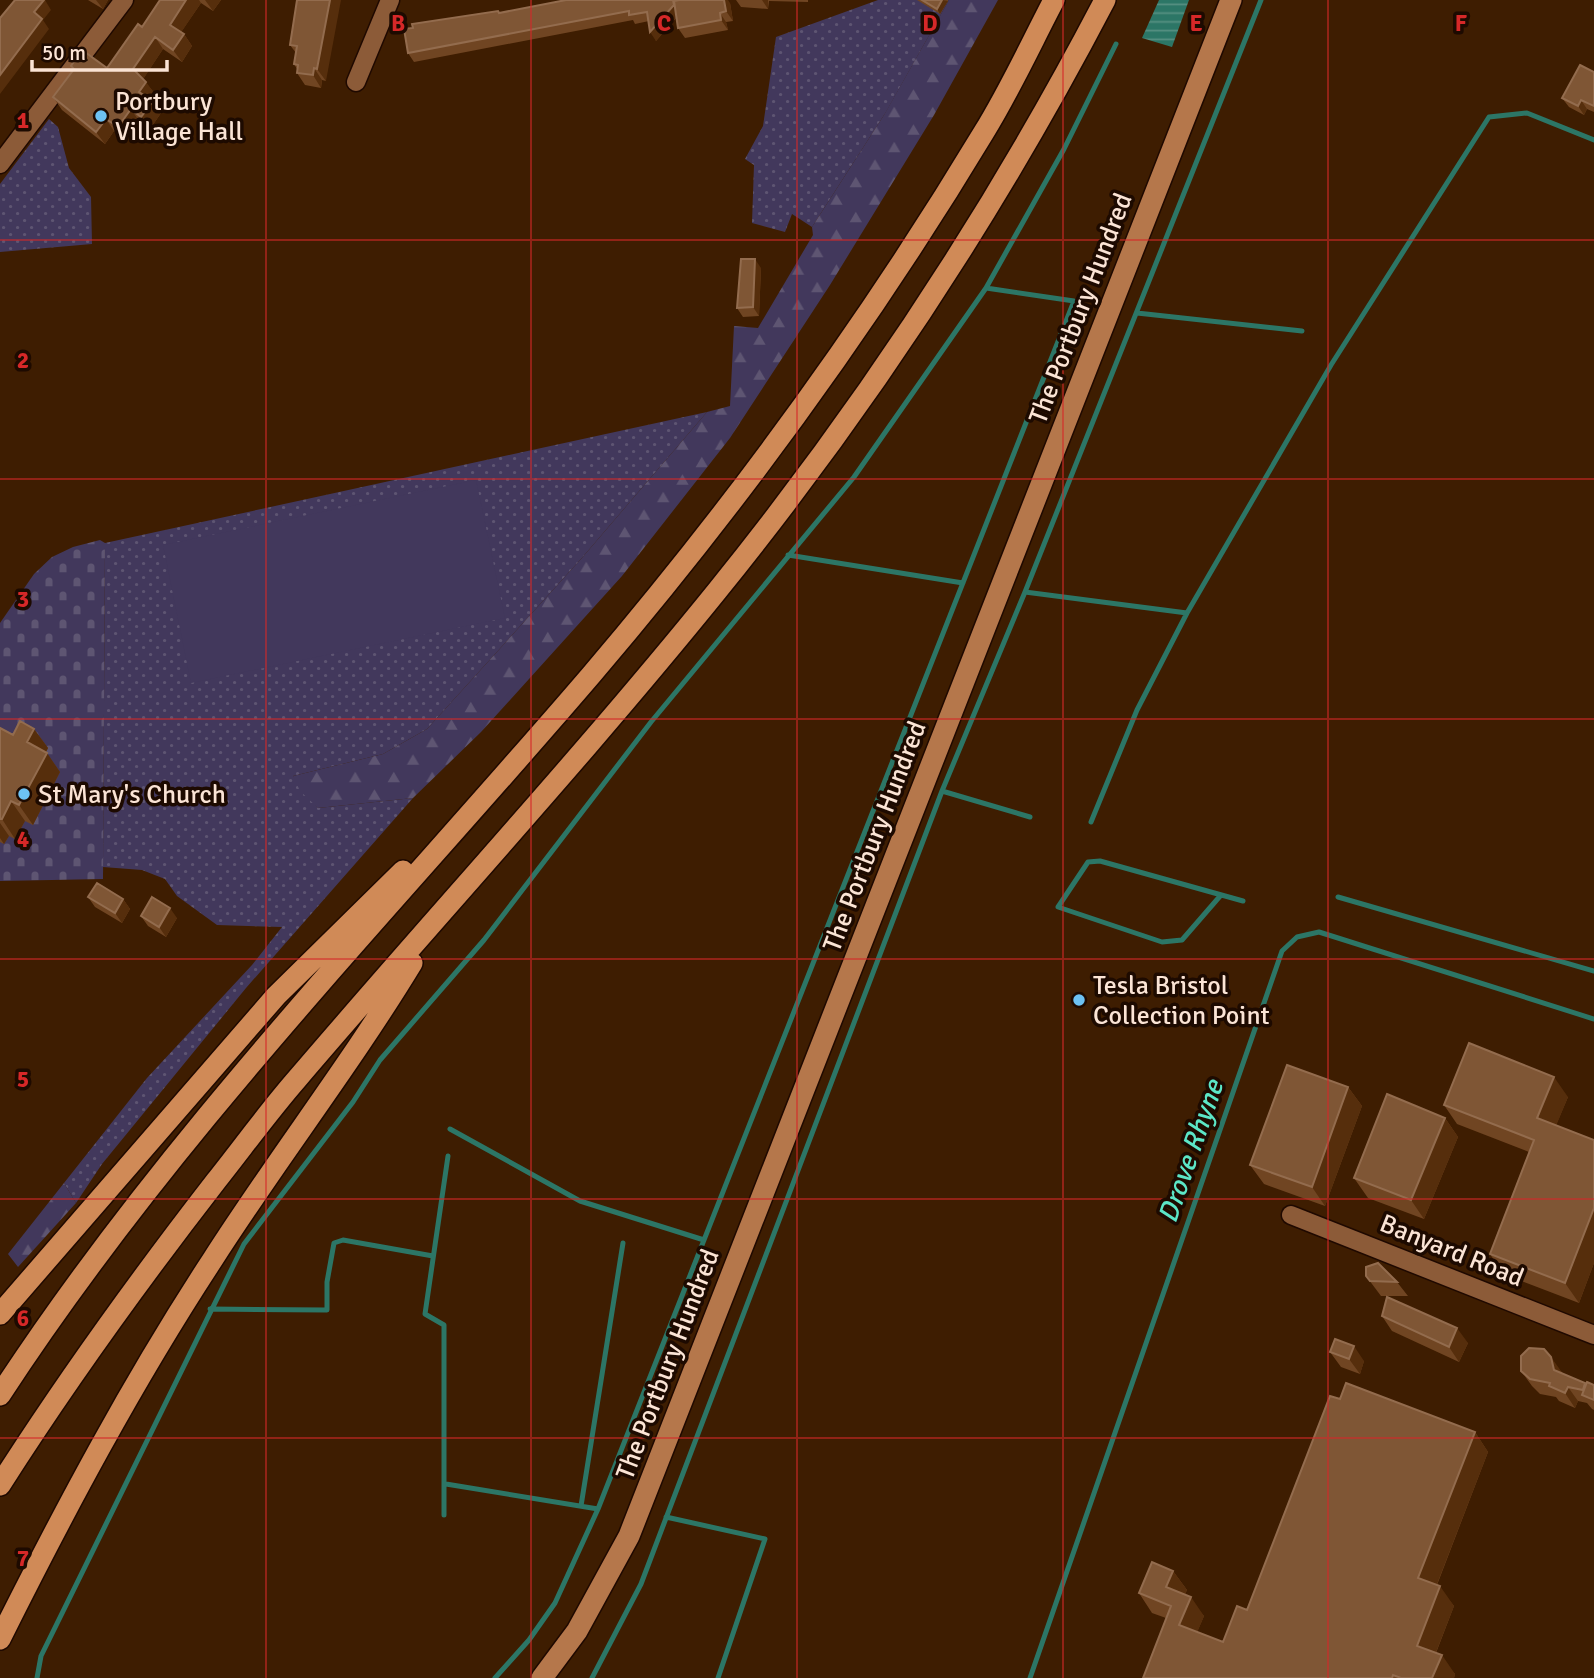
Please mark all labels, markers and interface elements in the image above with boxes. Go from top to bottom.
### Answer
text: B [391,9,405,38]
text: C [657,9,671,38]
text: D [922,9,938,38]
text: E [1189,9,1203,38]
text: F [1455,9,1467,38]
scale bar [32,28,166,72]
text: 50 m [42,40,86,66]
place label: Portbury Village Hall [115,86,243,148]
text: 1 [17,106,29,135]
marker: Portbury Village Hall [93,108,109,124]
street label: The Portbury Hundred [1022,189,1140,428]
text: 2 [17,346,29,375]
text: 3 [17,585,29,614]
street label: The Portbury Hundred [816,717,934,956]
place label: St Mary's Church [38,779,226,811]
marker: St Mary's Church [16,786,32,802]
text: 4 [17,825,29,854]
place label: Tesla Bristol Collection Point [1093,970,1270,1032]
marker: Tesla Bristol Collection Point [1071,992,1087,1008]
text: 5 [17,1065,29,1094]
water label: Drove Rhyne [1151,1074,1232,1227]
street label: Banyard Road [1375,1208,1528,1294]
street label: The Portbury Hundred [609,1245,727,1484]
text: 6 [17,1304,29,1333]
text: 7 [17,1544,29,1573]

